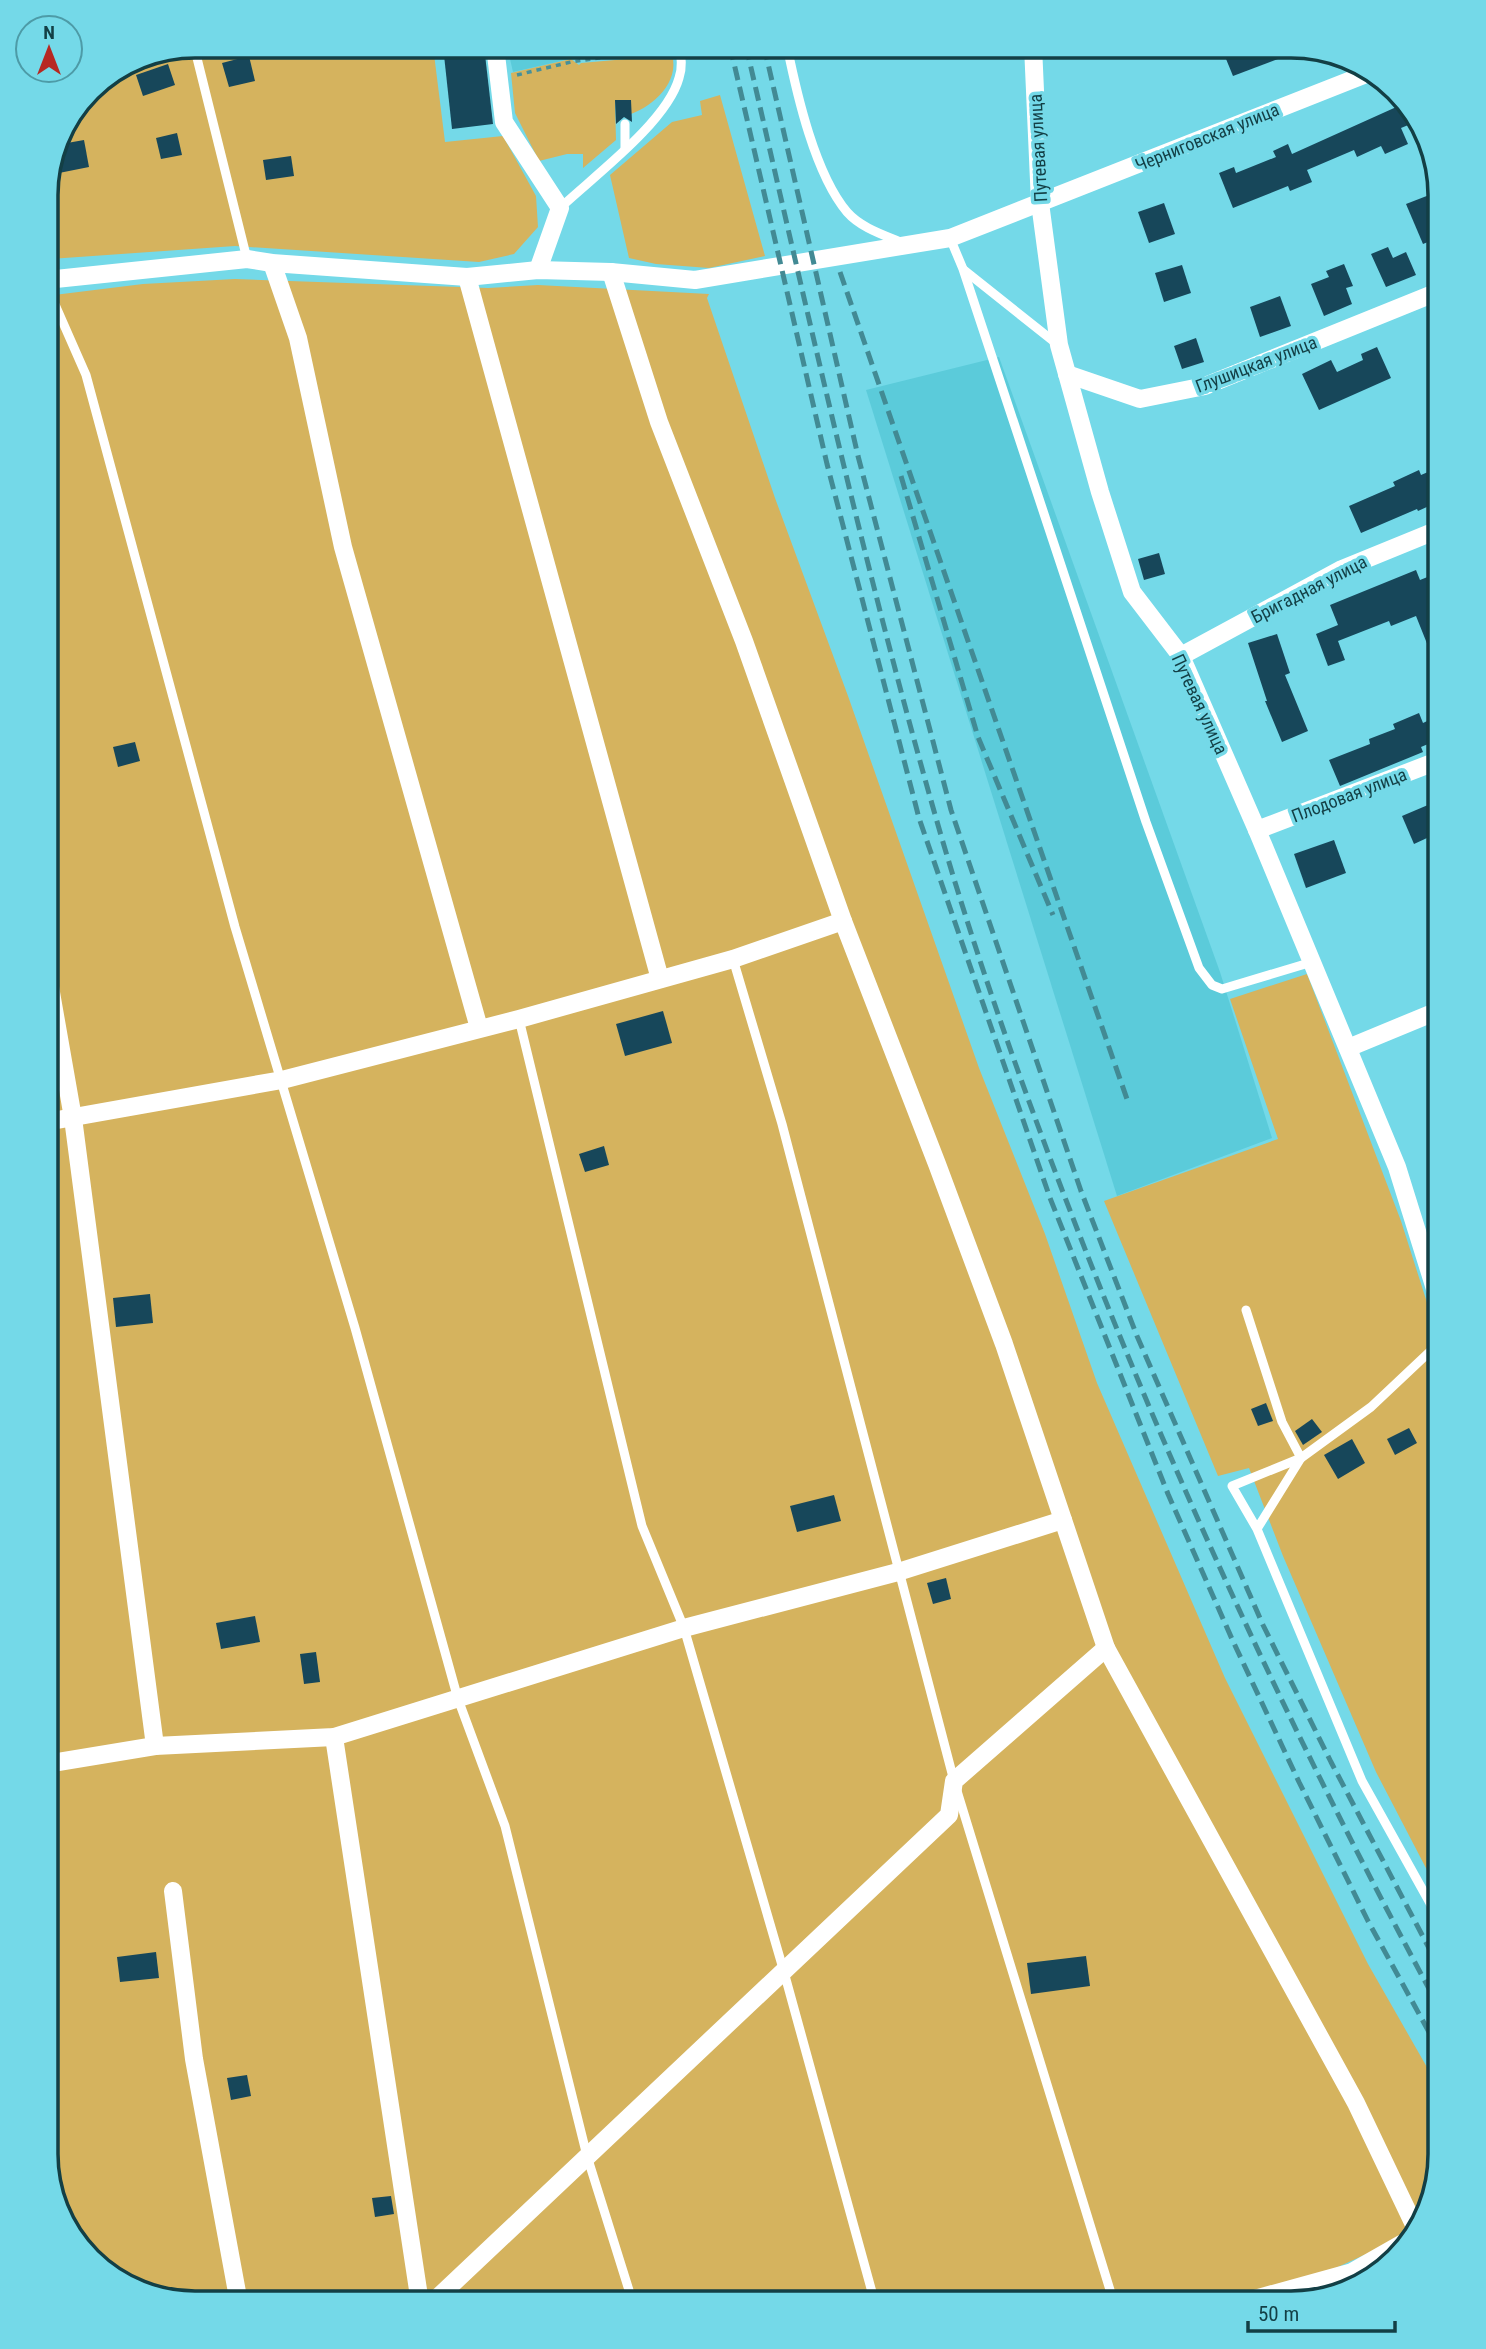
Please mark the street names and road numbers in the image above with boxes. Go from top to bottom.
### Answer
street label: Путевая улица [1025,93,1051,203]
street label: Черниговская улица [1132,99,1282,175]
street label: Глушицкая улица [1192,331,1320,397]
street label: Бригадная улица [1248,551,1370,627]
street label: Путевая улица [1168,651,1232,757]
street label: Плодовая улица [1289,763,1409,827]

